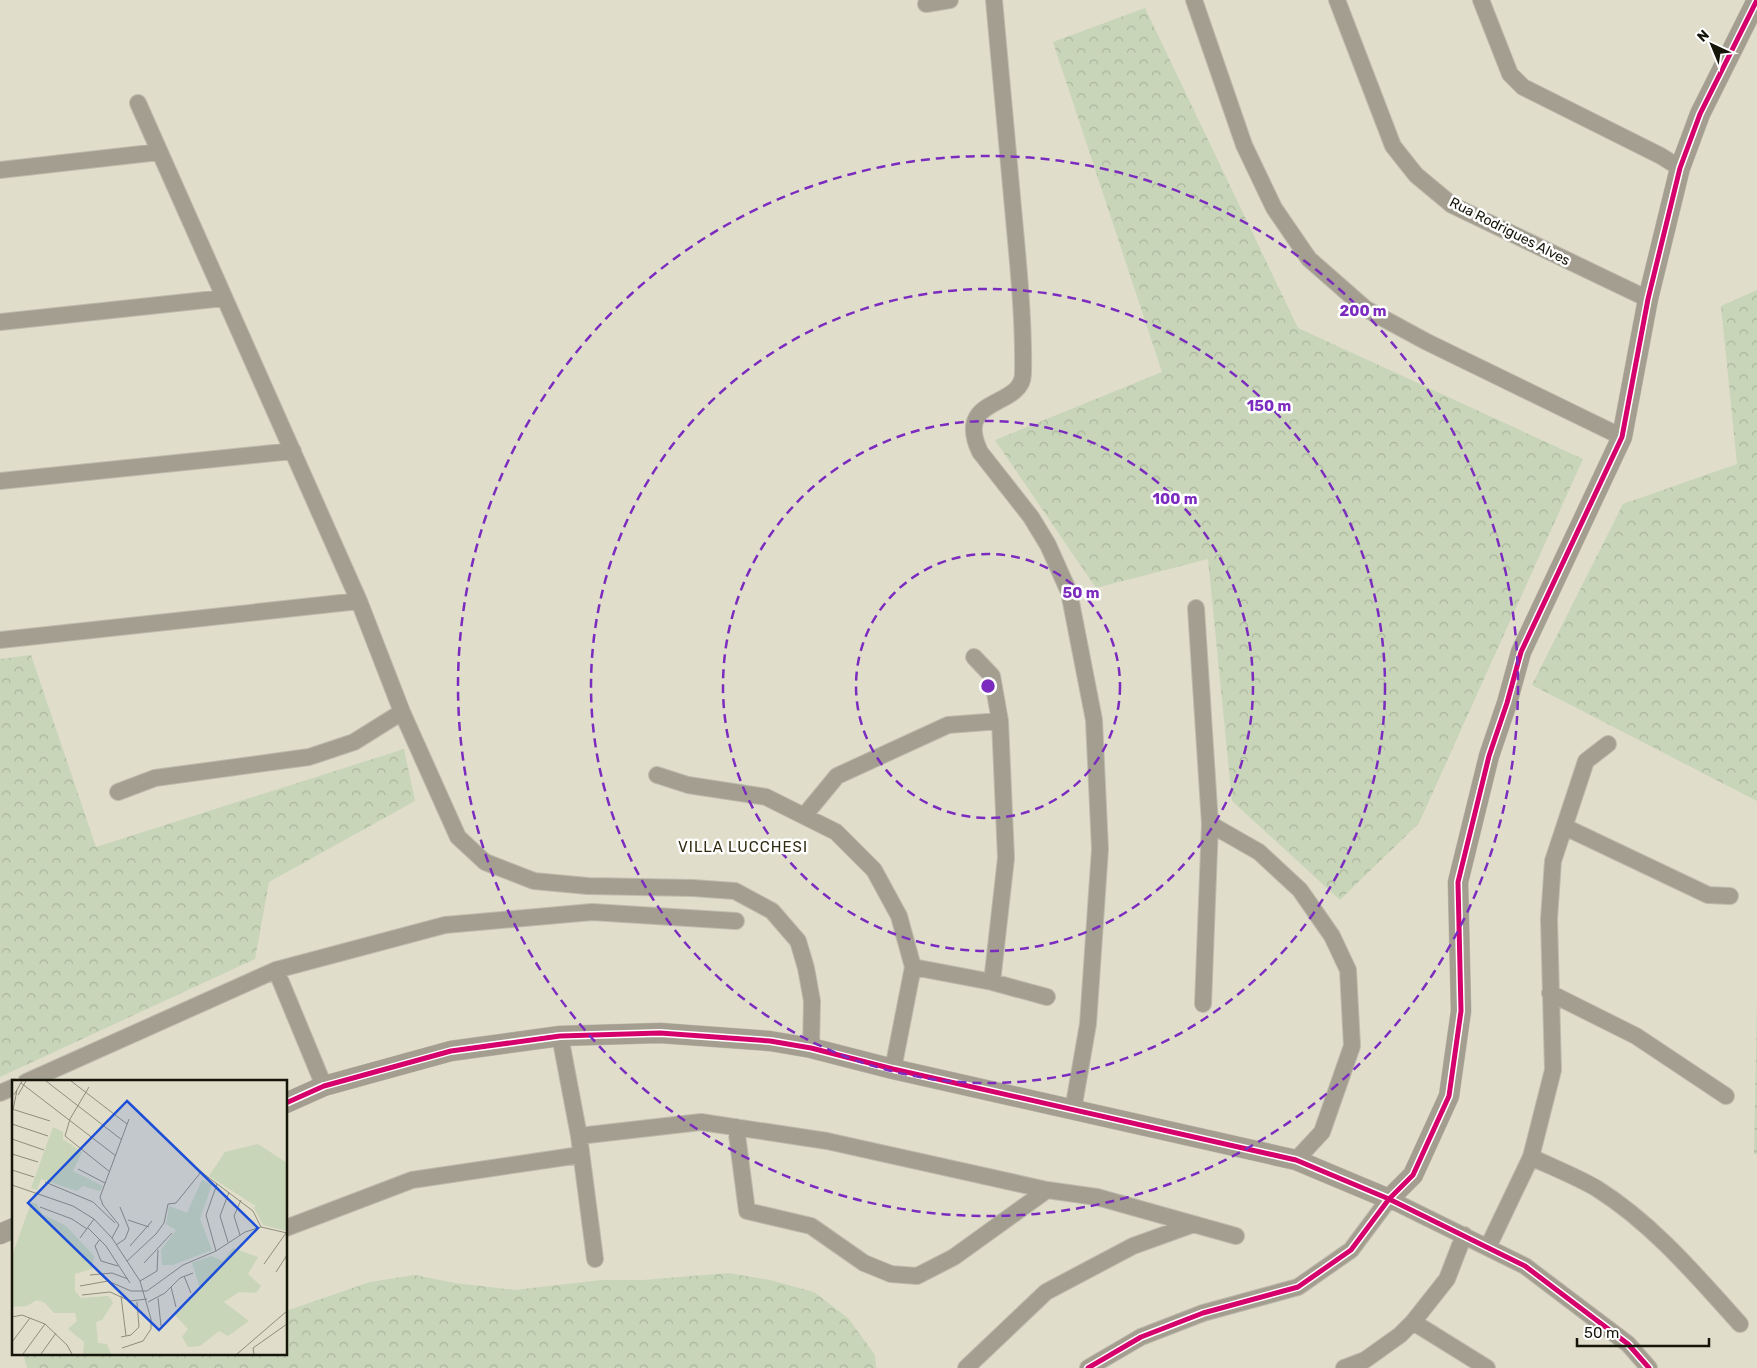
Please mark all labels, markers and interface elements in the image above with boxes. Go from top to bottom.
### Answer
north arrow [1687,20,1737,70]
text: N [1694,26,1713,46]
street label: Rua Rodrigues Alves [1447,194,1573,269]
text: 200 m [1339,302,1387,320]
text: 150 m [1247,397,1291,415]
text: 100 m [1153,490,1197,508]
text: 50 m [1063,584,1099,602]
centre of rings [979,677,997,695]
district label: VILLA LUCCHESI [678,838,808,856]
inset map [12,1080,288,1356]
scale bar [1577,1316,1710,1348]
text: 50 m [1584,1324,1619,1342]

